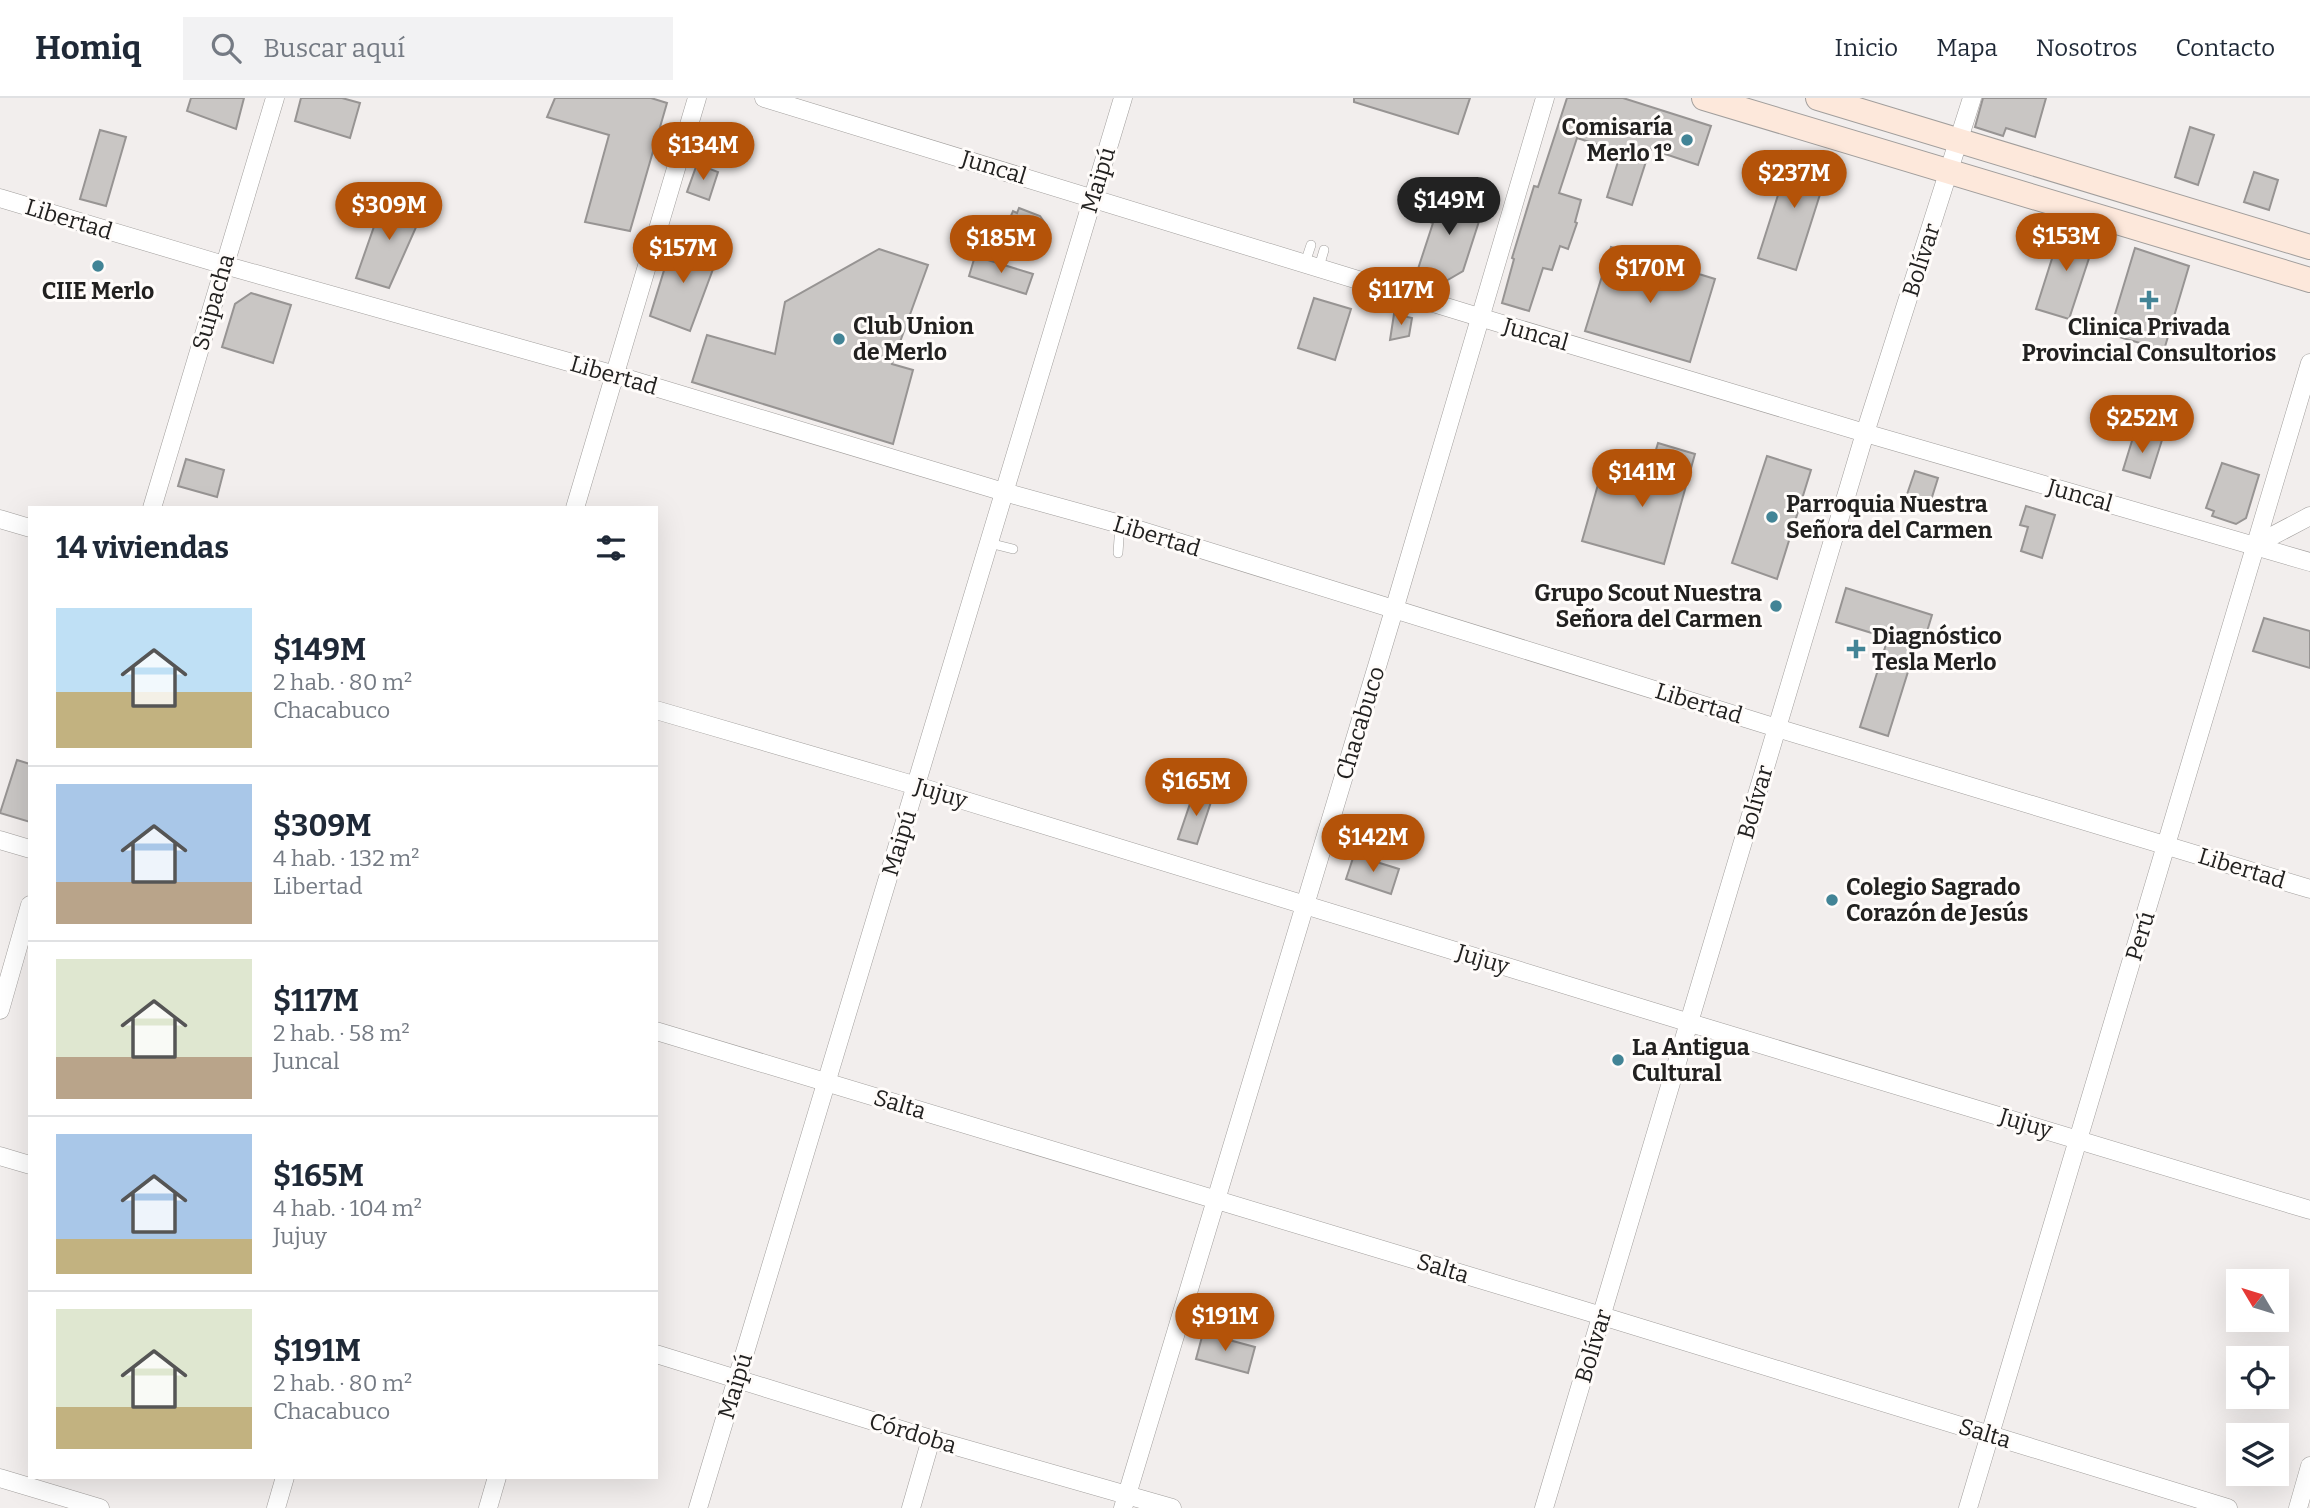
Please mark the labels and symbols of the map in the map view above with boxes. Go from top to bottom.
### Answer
place label: Comisaría Merlo 1° [1561,113,1673,167]
pin: $134M [654,122,752,182]
marker: Comisaría Merlo 1° [1679,132,1695,148]
street label: Juncal [957,144,1030,190]
street label: Maipú [1075,144,1121,216]
pin: $237M [1745,150,1843,210]
pin: $149M [1400,178,1498,237]
pin: $309M [340,183,438,242]
street label: Libertad [22,193,116,246]
pin: $153M [2017,214,2115,273]
pin: $185M [952,216,1050,275]
street label: Bolívar [1896,220,1946,300]
pin: $157M [634,226,732,285]
pin: $170M [1601,246,1699,305]
street label: Suipacha [186,250,240,353]
marker: CIIE Merlo [90,258,106,274]
pin: $117M [1352,268,1450,327]
place label: CIIE Merlo [42,277,154,305]
marker: Clinica Privada Provincial Consultorios [2139,290,2159,310]
street label: Juncal [1499,311,1572,357]
place label: Club Union de Merlo [853,312,974,366]
place label: Clinica Privada Provincial Consultorios [2022,313,2276,367]
marker: Club Union de Merlo [831,331,847,347]
street label: Libertad [567,349,661,401]
pin: $252M [2093,396,2191,455]
pin: $141M [1593,450,1691,509]
street label: Juncal [2043,472,2116,518]
place label: Parroquia Nuestra Señora del Carmen [1786,490,1993,544]
marker: Parroquia Nuestra Señora del Carmen [1764,509,1780,525]
street label: Libertad [1110,510,1204,563]
place label: Grupo Scout Nuestra Señora del Carmen [1534,579,1762,633]
marker: Grupo Scout Nuestra Señora del Carmen [1768,598,1784,614]
place label: Diagnóstico Tesla Merlo [1872,622,2002,676]
marker: Diagnóstico Tesla Merlo [1846,639,1866,659]
street label: Chacabuco [1329,663,1391,783]
street label: Libertad [1652,677,1746,730]
pin: $165M [1147,758,1245,818]
street label: Bolívar [1731,762,1779,842]
street label: Jujuy [910,771,972,814]
street label: Maipú [876,807,922,879]
pin: $142M [1324,814,1422,874]
street label: Libertad [2195,842,2289,895]
place label: Colegio Sagrado Corazón de Jesús [1846,873,2028,927]
marker: Colegio Sagrado Corazón de Jesús [1824,892,1840,908]
street label: Perú [2119,908,2161,964]
street label: Jujuy [1452,937,1514,980]
place label: La Antigua Cultural [1632,1033,1750,1087]
marker: La Antigua Cultural [1610,1052,1626,1068]
street label: Salta [870,1083,930,1125]
street label: Jujuy [1995,1101,2057,1144]
street label: Salta [1413,1247,1473,1289]
north arrow [2226,1269,2289,1332]
pin: $191M [1176,1294,1274,1353]
street label: Bolívar [1569,1306,1617,1386]
street label: Maipú [712,1350,758,1422]
street label: Córdoba [866,1406,960,1460]
street label: Salta [1955,1412,2015,1454]

